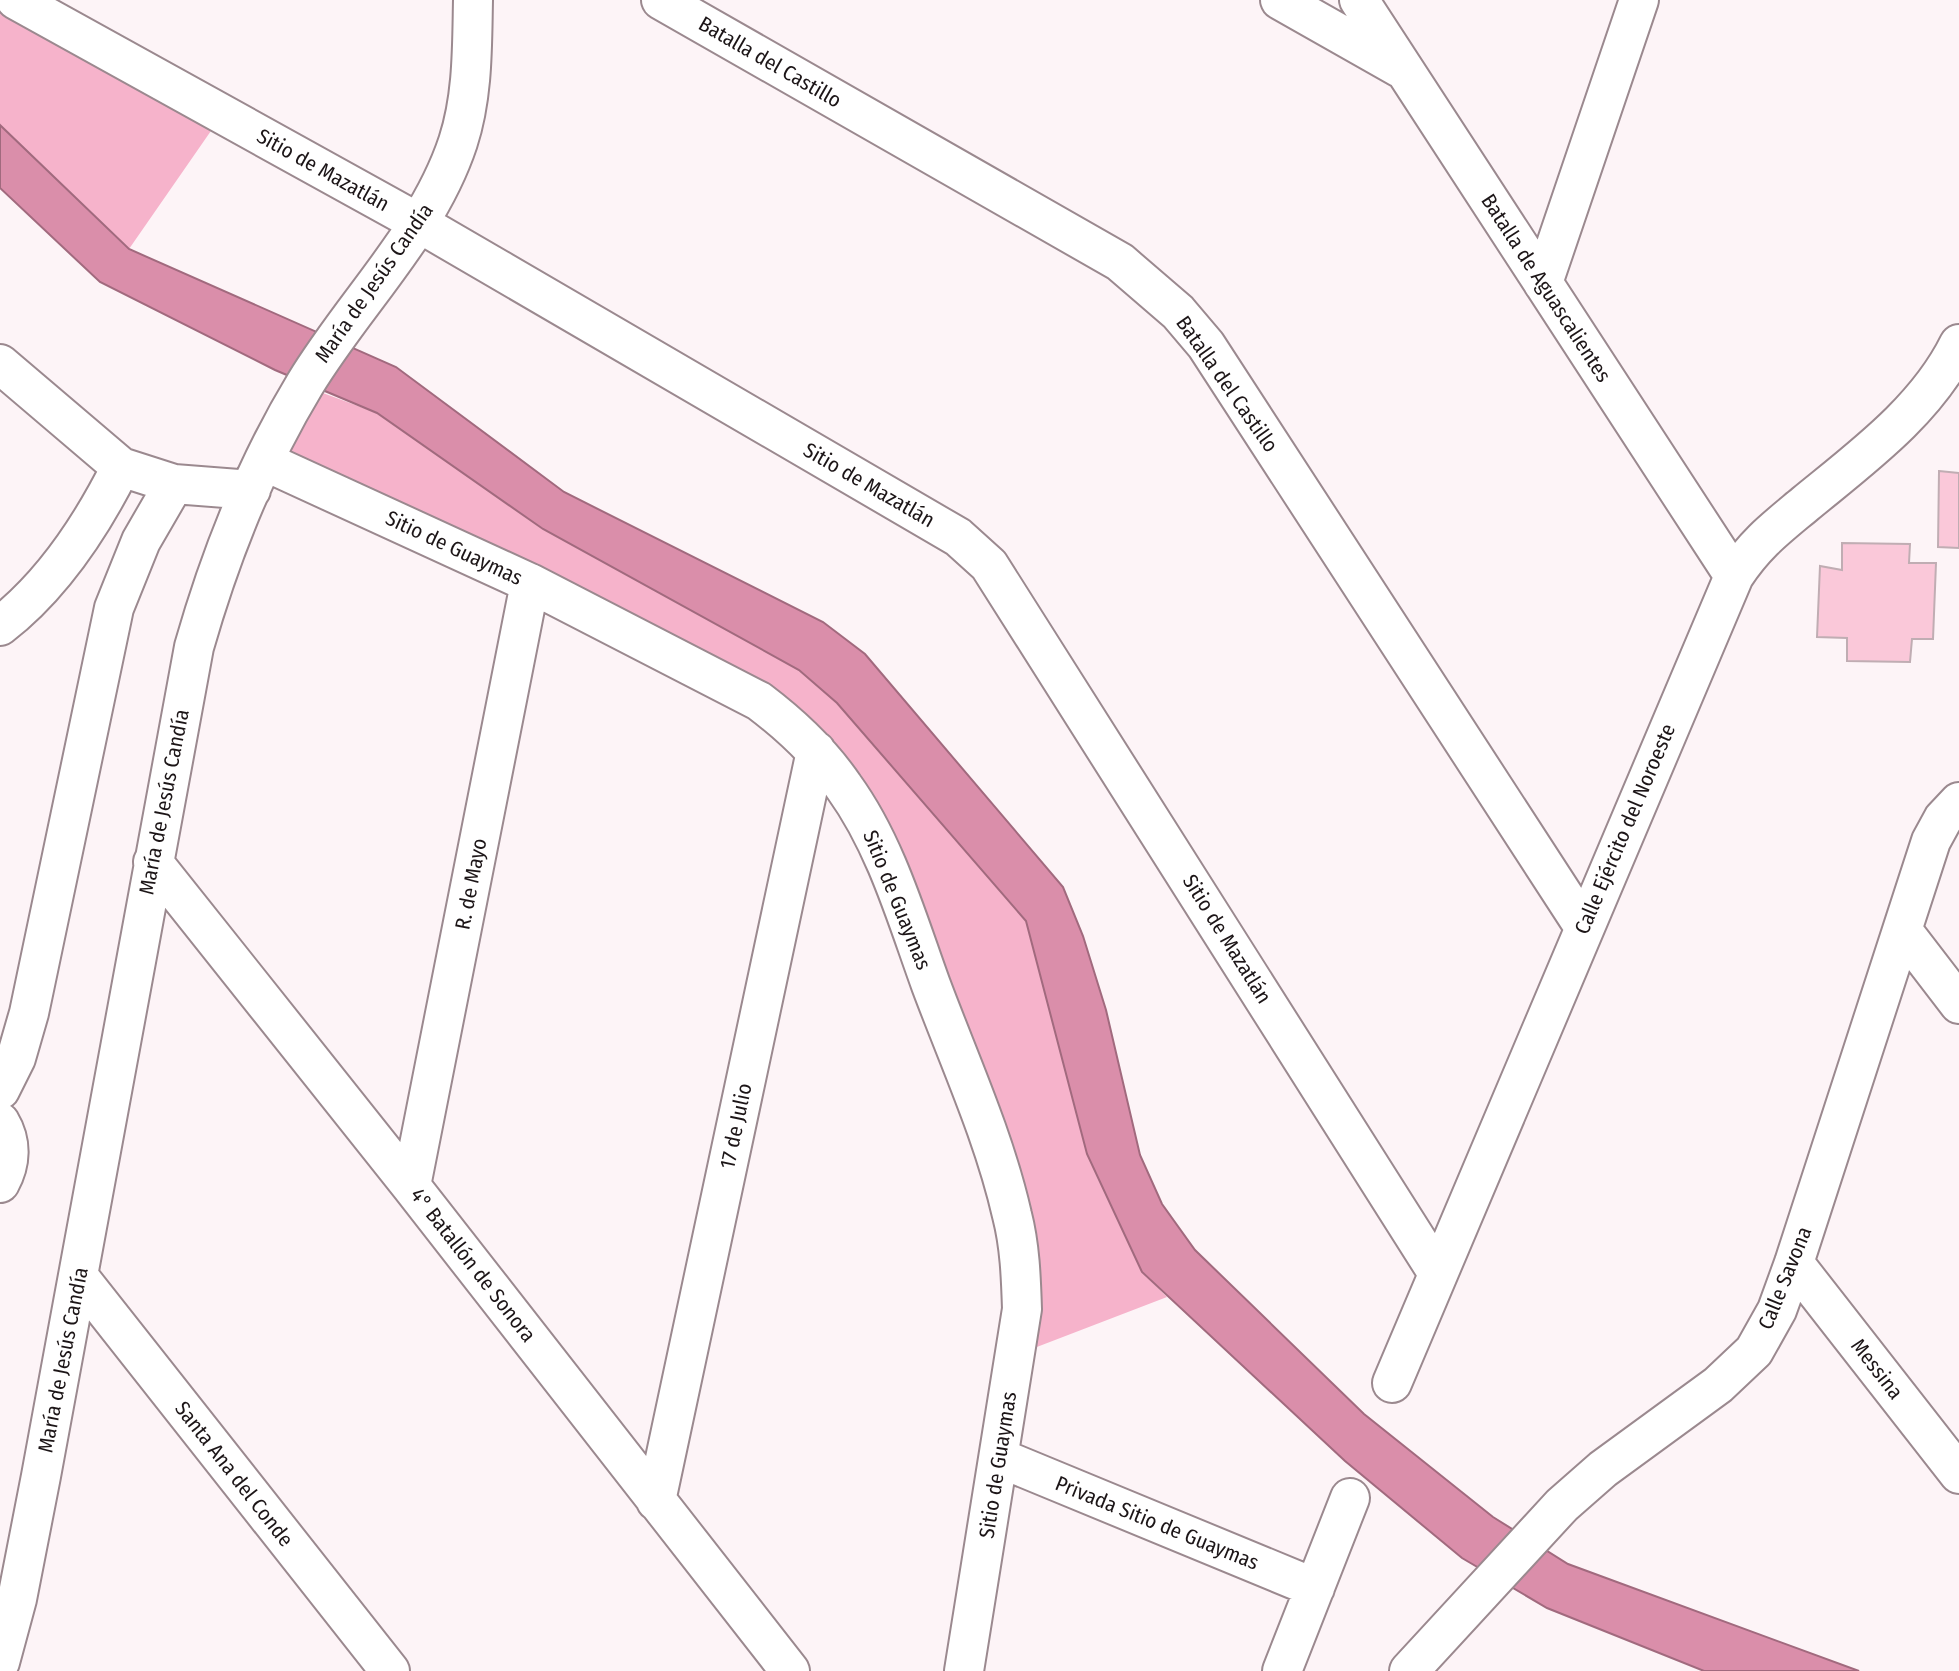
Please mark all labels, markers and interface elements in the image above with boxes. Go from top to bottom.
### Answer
street label: Batalla del Castillo [694,11,846,113]
street label: Sitio de Mazatlán [252,123,394,217]
street label: Batalla de Aguascalientes [1475,189,1617,387]
street label: María de Jesús Candía [309,198,439,368]
street label: Batalla del Castillo [1170,311,1284,457]
street label: Sitio de Mazatlán [799,437,939,533]
street label: Sitio de Guaymas [381,505,527,591]
street label: María de Jesús Candía [133,707,195,897]
street label: Calle Ejército del Noroeste [1569,720,1681,938]
street label: Sitio de Guaymas [857,827,937,974]
street label: R. de Mayo [449,836,493,932]
street label: Sitio de Mazatlán [1177,870,1277,1008]
street label: 17 de Julio [714,1081,758,1171]
street label: 4° Batallón de Sonora [405,1183,541,1347]
street label: Calle Savona [1753,1223,1817,1333]
street label: María de Jesús Candía [32,1265,94,1455]
street label: Messina [1845,1334,1909,1404]
street label: Sitio de Guaymas [974,1390,1022,1540]
street label: Santa Ana del Conde [169,1396,299,1552]
street label: Privada Sitio de Guaymas [1052,1470,1263,1576]

